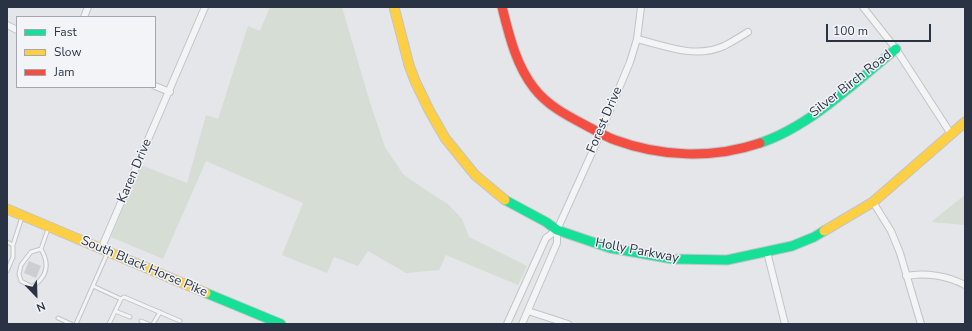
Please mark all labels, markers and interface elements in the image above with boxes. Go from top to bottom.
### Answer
legend [16,16,156,88]
scale bar [828,16,933,42]
text: 100 m [833,23,868,39]
text: Fast [54,24,77,40]
text: Slow [54,44,82,60]
street label: Silver Birch Road [807,47,895,121]
text: Jam [54,64,75,80]
street label: Forest Drive [584,85,626,155]
street label: Karen Drive [115,137,155,205]
street label: South Black Horse Pike [78,233,210,301]
street label: Holly Parkway [594,235,680,267]
north arrow [16,275,56,315]
text: N [34,298,48,315]

